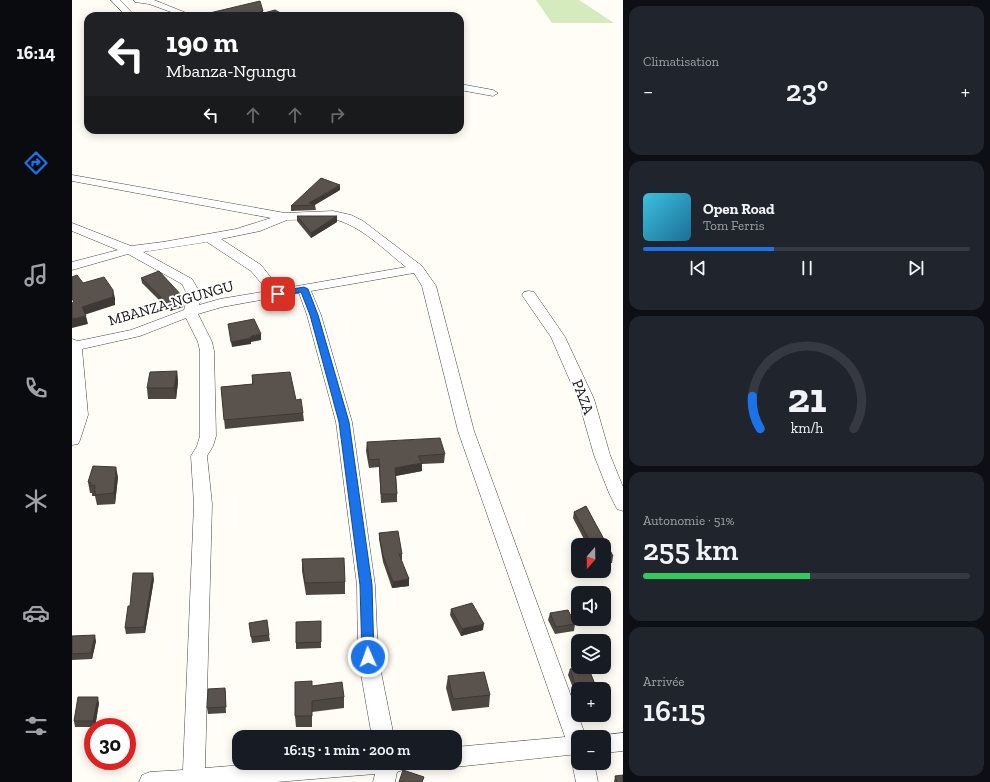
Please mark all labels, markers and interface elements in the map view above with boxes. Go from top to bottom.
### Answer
text: 190 m [166,26,238,59]
icon: left [100,28,152,80]
text: 16:14 [17,42,55,64]
text: Climatisation [643,54,719,69]
text: Mbanza-Ngungu [166,60,296,82]
text: 23° [786,73,828,109]
text: − [643,78,653,105]
text: + [961,78,970,105]
icon: left [200,104,222,126]
icon: ahead [242,104,264,126]
icon: ahead [284,104,306,126]
icon: right [326,104,348,126]
icon: directions [22,149,50,177]
text: Open Road [703,200,775,218]
text: Tom Ferris [703,218,764,233]
icon: previous [687,257,709,279]
icon: pause [796,257,818,279]
icon: next [905,257,927,279]
icon: music [22,261,50,289]
street label: MBANZA-NGUNGU [106,276,236,330]
pin [261,277,295,311]
icon: arrive [267,283,289,305]
text: 21 [787,373,826,423]
icon: phone [22,374,50,402]
street label: PAZA [568,377,598,417]
text: km/h [790,420,823,437]
icon: climate [22,487,50,515]
text: Autonomie · 51% [643,513,734,528]
text: 255 km [643,532,738,568]
north arrow [571,538,611,578]
map controls [571,538,611,770]
button: sound [571,586,611,626]
icon: car [22,599,50,627]
button: layers [571,634,611,674]
position arrow [347,636,389,678]
text: Arrivée [643,674,684,689]
button: + [571,682,611,722]
text: 16:15 [643,693,706,729]
icon: filters [22,712,50,740]
speed limit sign: 30 [84,718,136,770]
button: − [571,730,611,770]
text: 16:15 · 1 min · 200 m [284,741,410,759]

